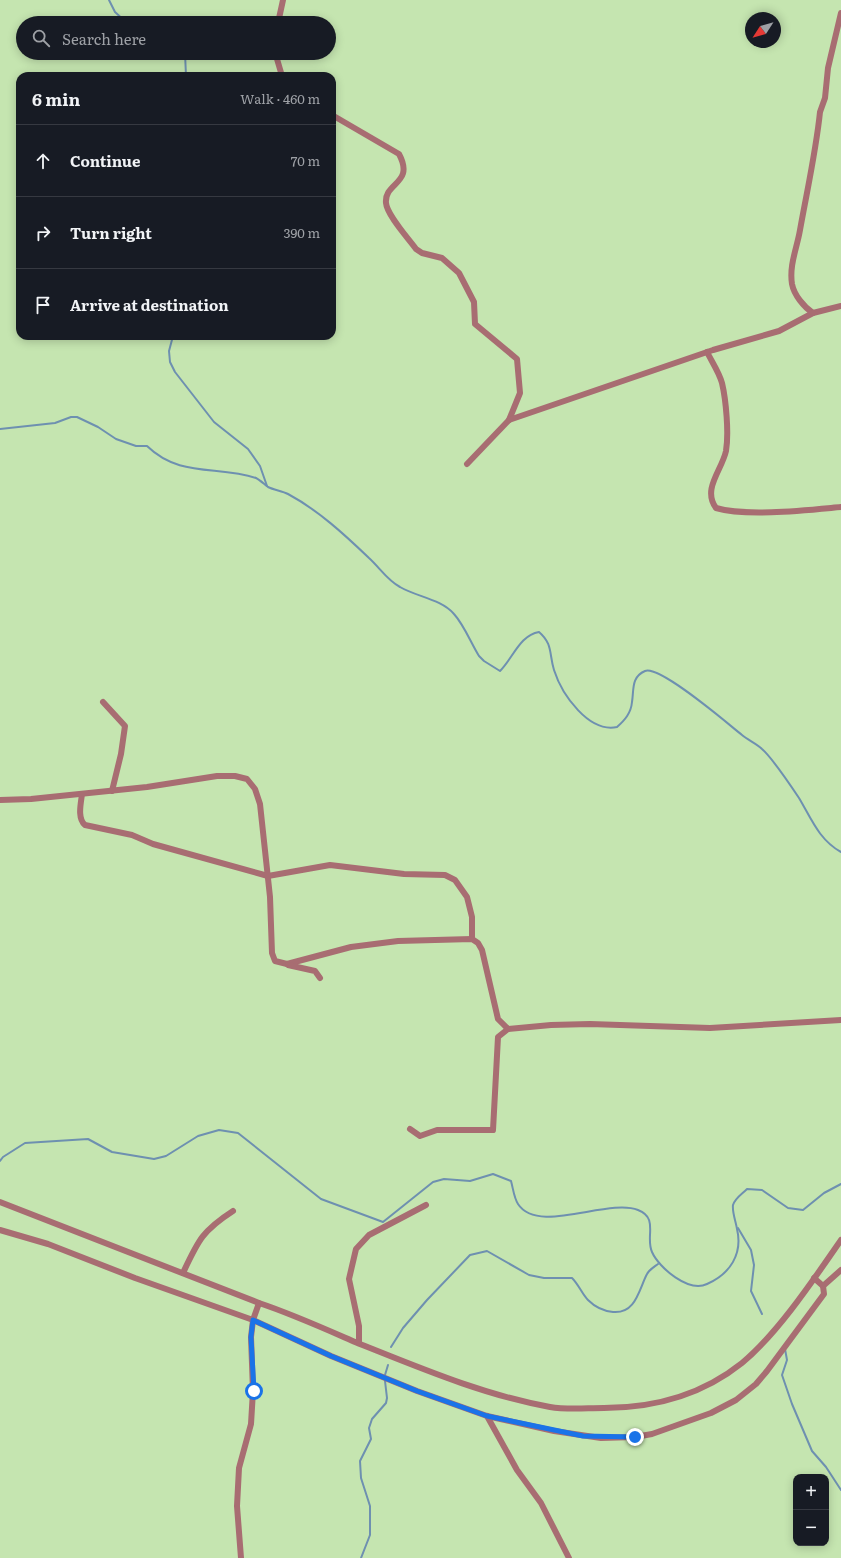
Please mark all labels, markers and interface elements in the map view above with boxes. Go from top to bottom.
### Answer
north arrow [745,12,781,48]
search box [16,16,336,60]
icon: search [30,27,52,49]
text: Search here [62,27,146,50]
text: 6 min [32,86,80,111]
text: Walk · 460 m [240,89,320,108]
text: Continue [70,149,140,172]
icon: ahead [32,150,54,172]
text: 70 m [291,151,320,170]
text: Turn right [70,221,152,244]
icon: right [32,222,54,244]
text: 390 m [283,223,320,242]
text: Arrive at destination [70,293,229,316]
icon: arrive [32,294,54,316]
route start [245,1382,263,1400]
route end [626,1428,644,1446]
map controls [793,1474,829,1546]
button: + [793,1474,829,1510]
button: − [793,1510,829,1546]

